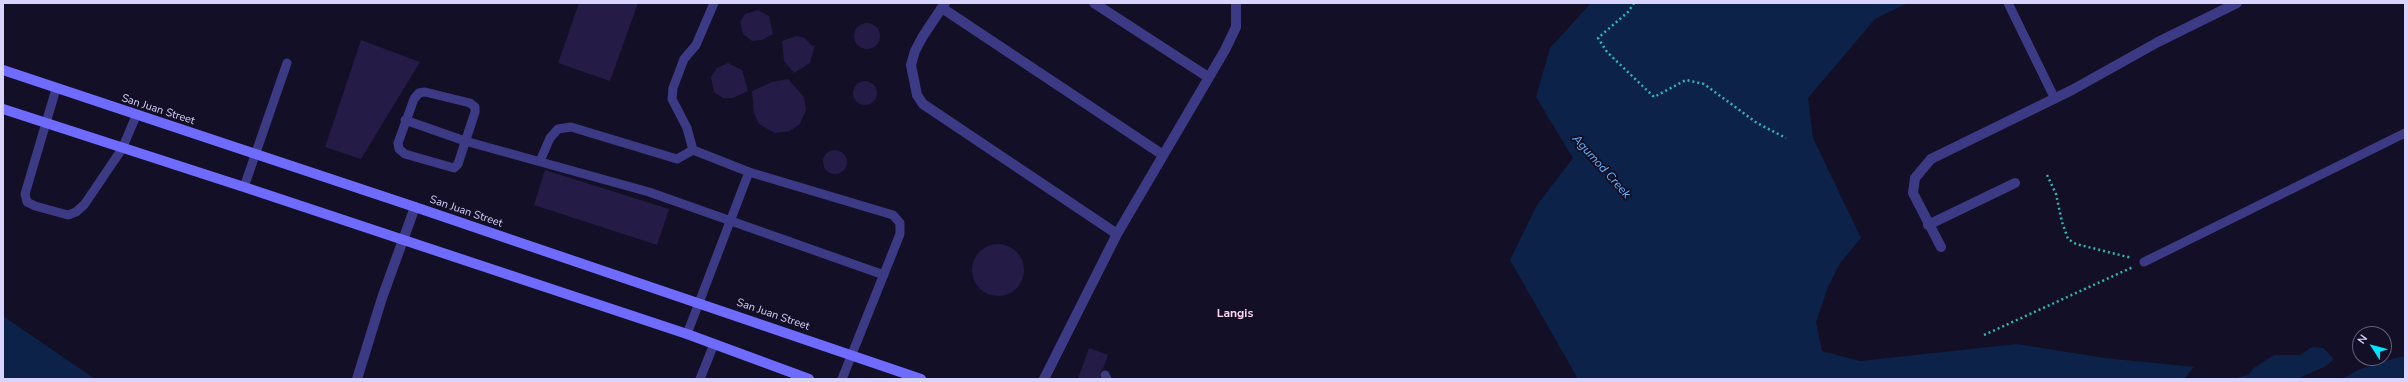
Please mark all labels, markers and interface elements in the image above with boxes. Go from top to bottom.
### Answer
street label: San Juan Street [120,92,196,128]
water label: Agumod Creek [1569,132,1633,202]
street label: San Juan Street [428,193,504,231]
street label: San Juan Street [735,296,811,334]
district label: Langis [1217,307,1253,321]
north arrow [2352,326,2392,366]
text: N [2354,332,2371,347]

